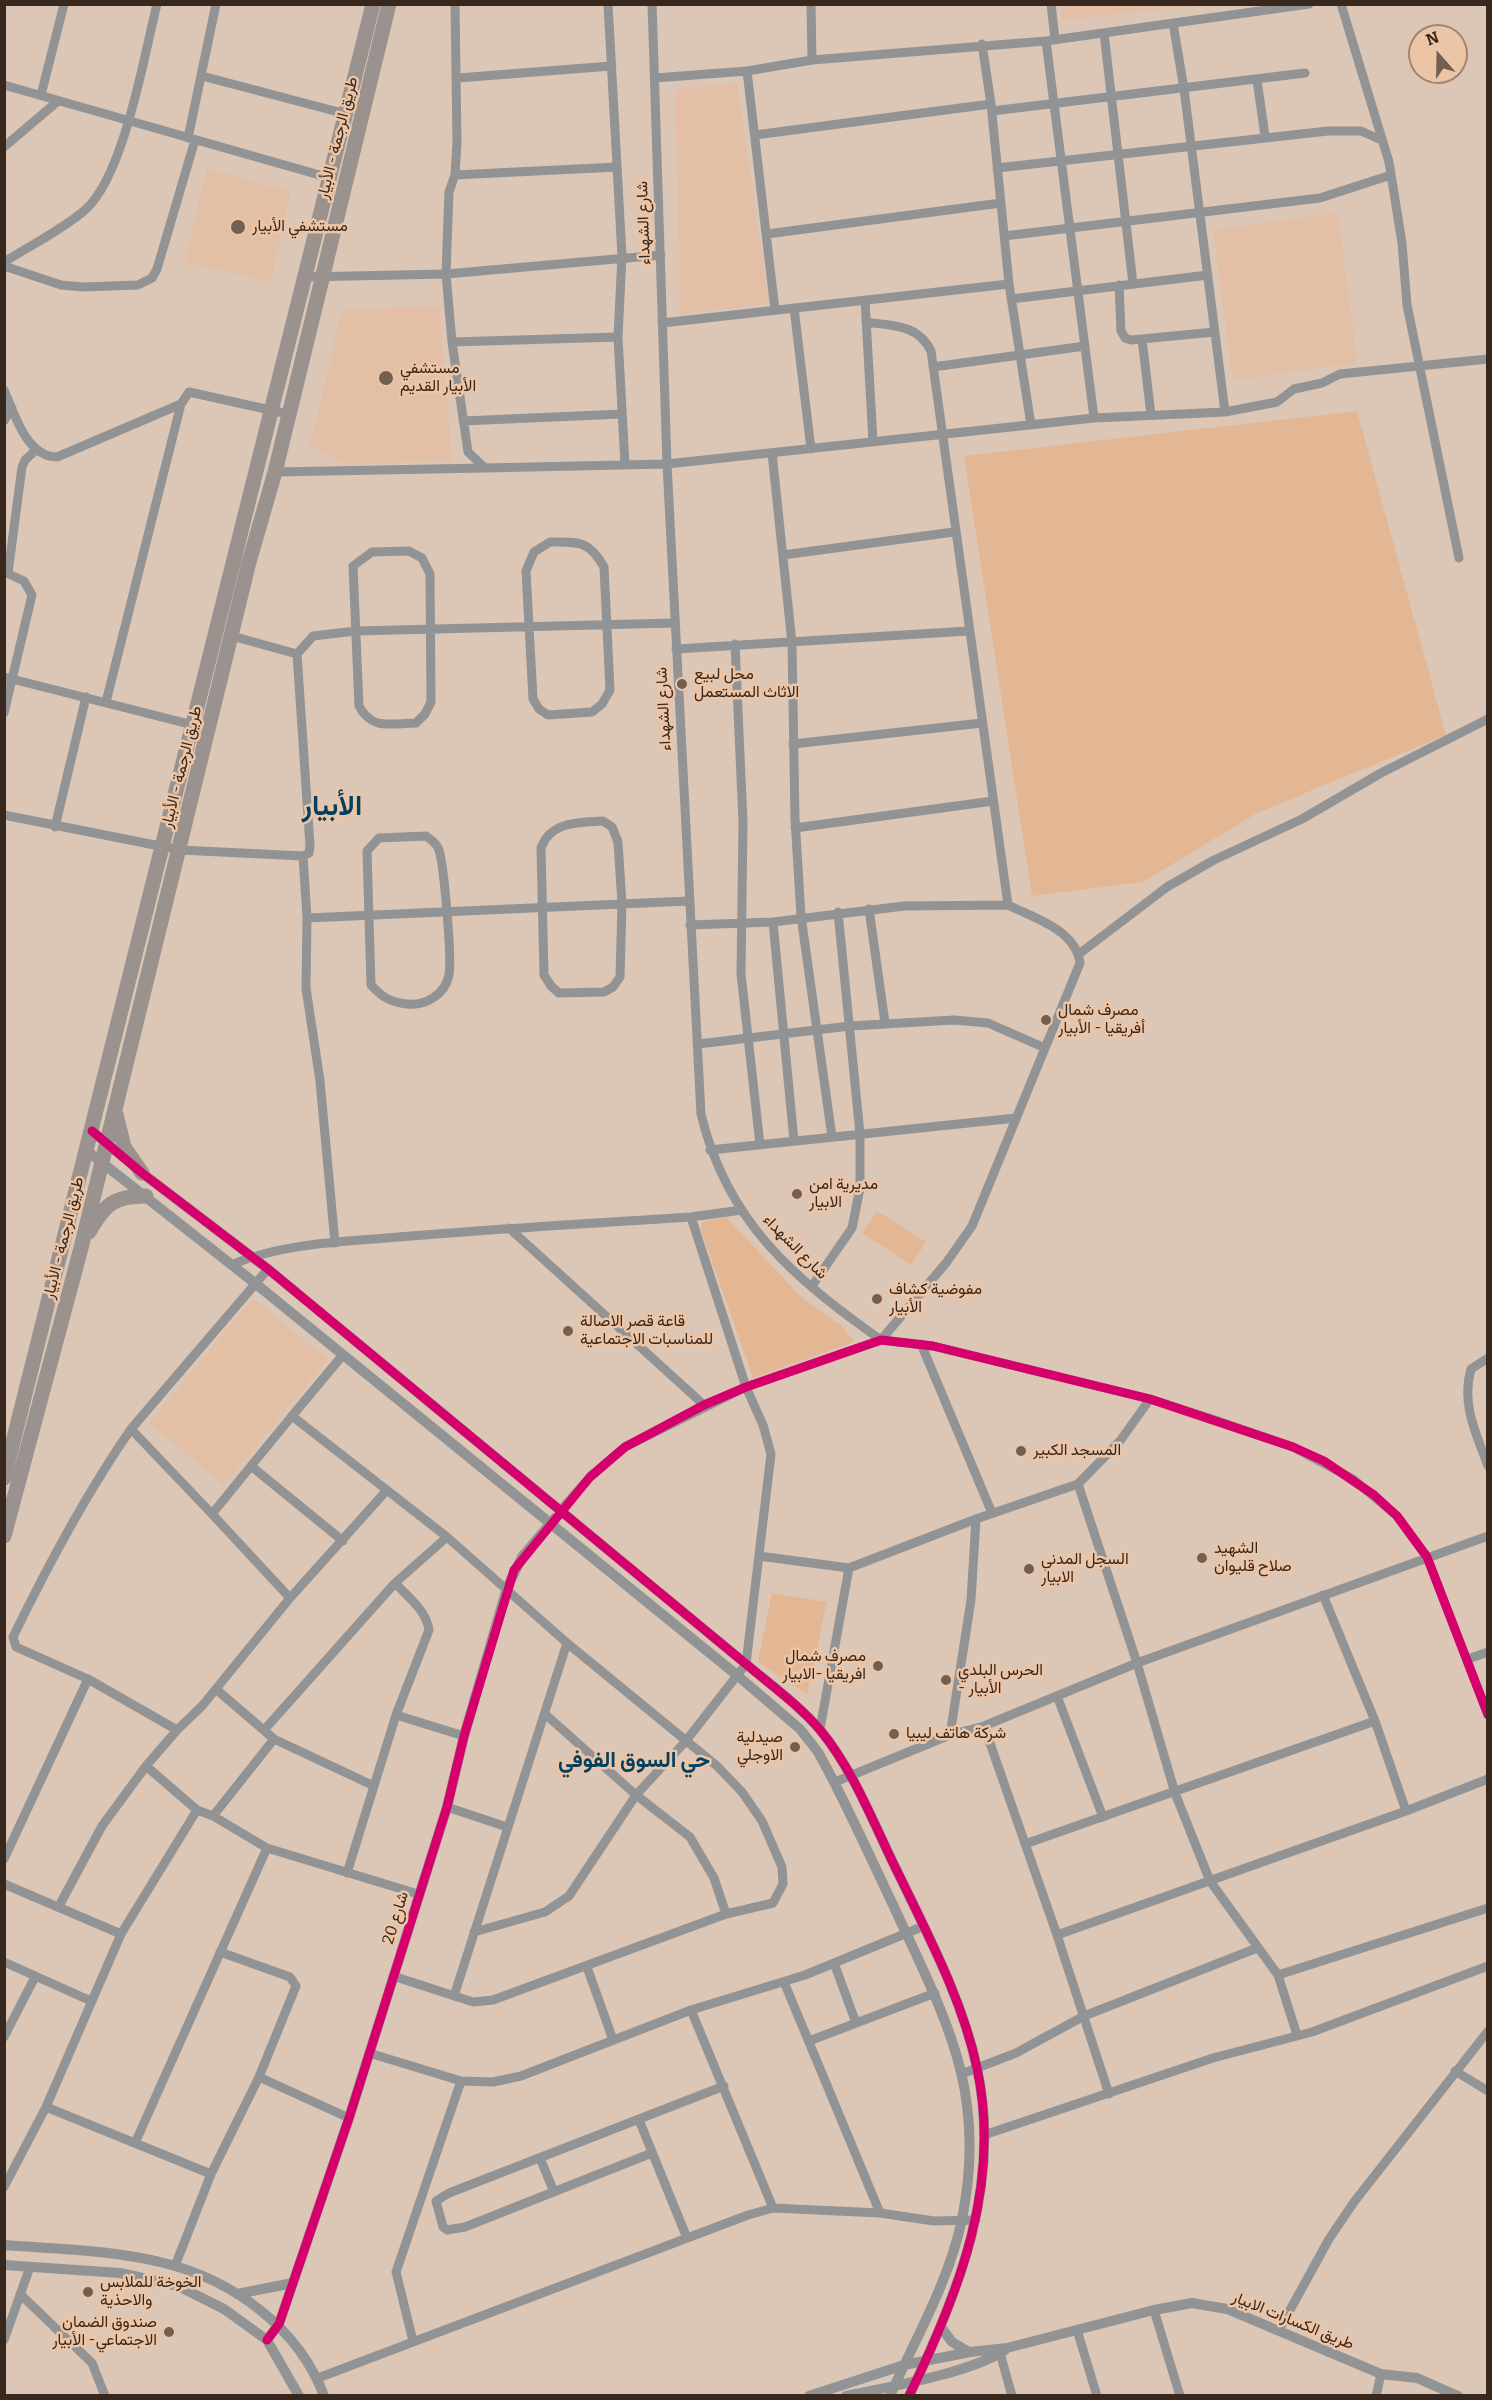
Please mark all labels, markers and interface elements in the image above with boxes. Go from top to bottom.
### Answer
north arrow [1408,24,1468,84]
text: N [1423,27,1441,50]
street label: طريق الرجمة - الأبيار [314,75,362,201]
street label: شارع الشهداء [633,181,655,265]
place label: مستشفي الأبيار [252,217,348,237]
marker: مستشفي الأبيار [229,218,247,236]
place label: مستشفي الأبيار القديم [400,359,476,397]
marker: مستشفي الأبيار القديم [377,369,395,387]
place label: محل لبيع الاثاث المستعمل [694,665,799,703]
street label: شارع الشهداء [652,667,676,751]
marker: محل لبيع الاثاث المستعمل [675,677,689,691]
street label: طريق الرجمة - الأبيار [158,704,206,830]
district label: الأبيار [302,790,362,824]
place label: مصرف شمال أفريقيا - الأبيار [1058,1001,1145,1039]
marker: مصرف شمال أفريقيا - الأبيار [1039,1013,1053,1027]
street label: طريق الرجمة - الأبيار [40,1175,88,1301]
place label: مديرية امن الابيار [809,1175,878,1213]
marker: مديرية امن الابيار [790,1187,804,1201]
street label: شارع الشهداء [759,1211,831,1283]
place label: مفوضية كشاف الأبيار [889,1280,982,1318]
marker: مفوضية كشاف الأبيار [870,1292,884,1306]
place label: قاعة قصر الاصالة للمناسبات الاجتماعية [580,1312,713,1350]
marker: قاعة قصر الاصالة للمناسبات الاجتماعية [561,1324,575,1338]
place label: المسجد الكبير [1033,1441,1121,1461]
marker: المسجد الكبير [1014,1444,1028,1458]
place label: الشهيد صلاح قليوان [1214,1539,1292,1577]
place label: السجل المدني الابيار [1041,1550,1129,1588]
marker: الشهيد صلاح قليوان [1195,1551,1209,1565]
marker: السجل المدني الابيار [1022,1562,1036,1576]
place label: مصرف شمال افريقيا -الابيار [782,1647,866,1685]
marker: مصرف شمال افريقيا -الابيار [871,1659,885,1673]
place label: الحرس البلدي - الأبيار [958,1661,1043,1699]
marker: الحرس البلدي - الأبيار [939,1673,953,1687]
place label: شركة هاتف ليبيا [906,1724,1006,1744]
marker: شركة هاتف ليبيا [887,1727,901,1741]
place label: صيدلية الاوجلي [737,1728,783,1766]
marker: صيدلية الاوجلي [788,1740,802,1754]
district label: حي السوق الفوفي [558,1748,710,1774]
street label: شارع 20 [379,1889,413,1947]
place label: الخوخة للملابس والاحذية [100,2273,202,2311]
marker: الخوخة للملابس والاحذية [81,2285,95,2299]
street label: طريق الكسارات الابيار [1229,2288,1357,2354]
place label: صندوق الضمان الاجتماعي- الأبيار [52,2313,157,2351]
marker: صندوق الضمان الاجتماعي- الأبيار [162,2325,176,2339]

